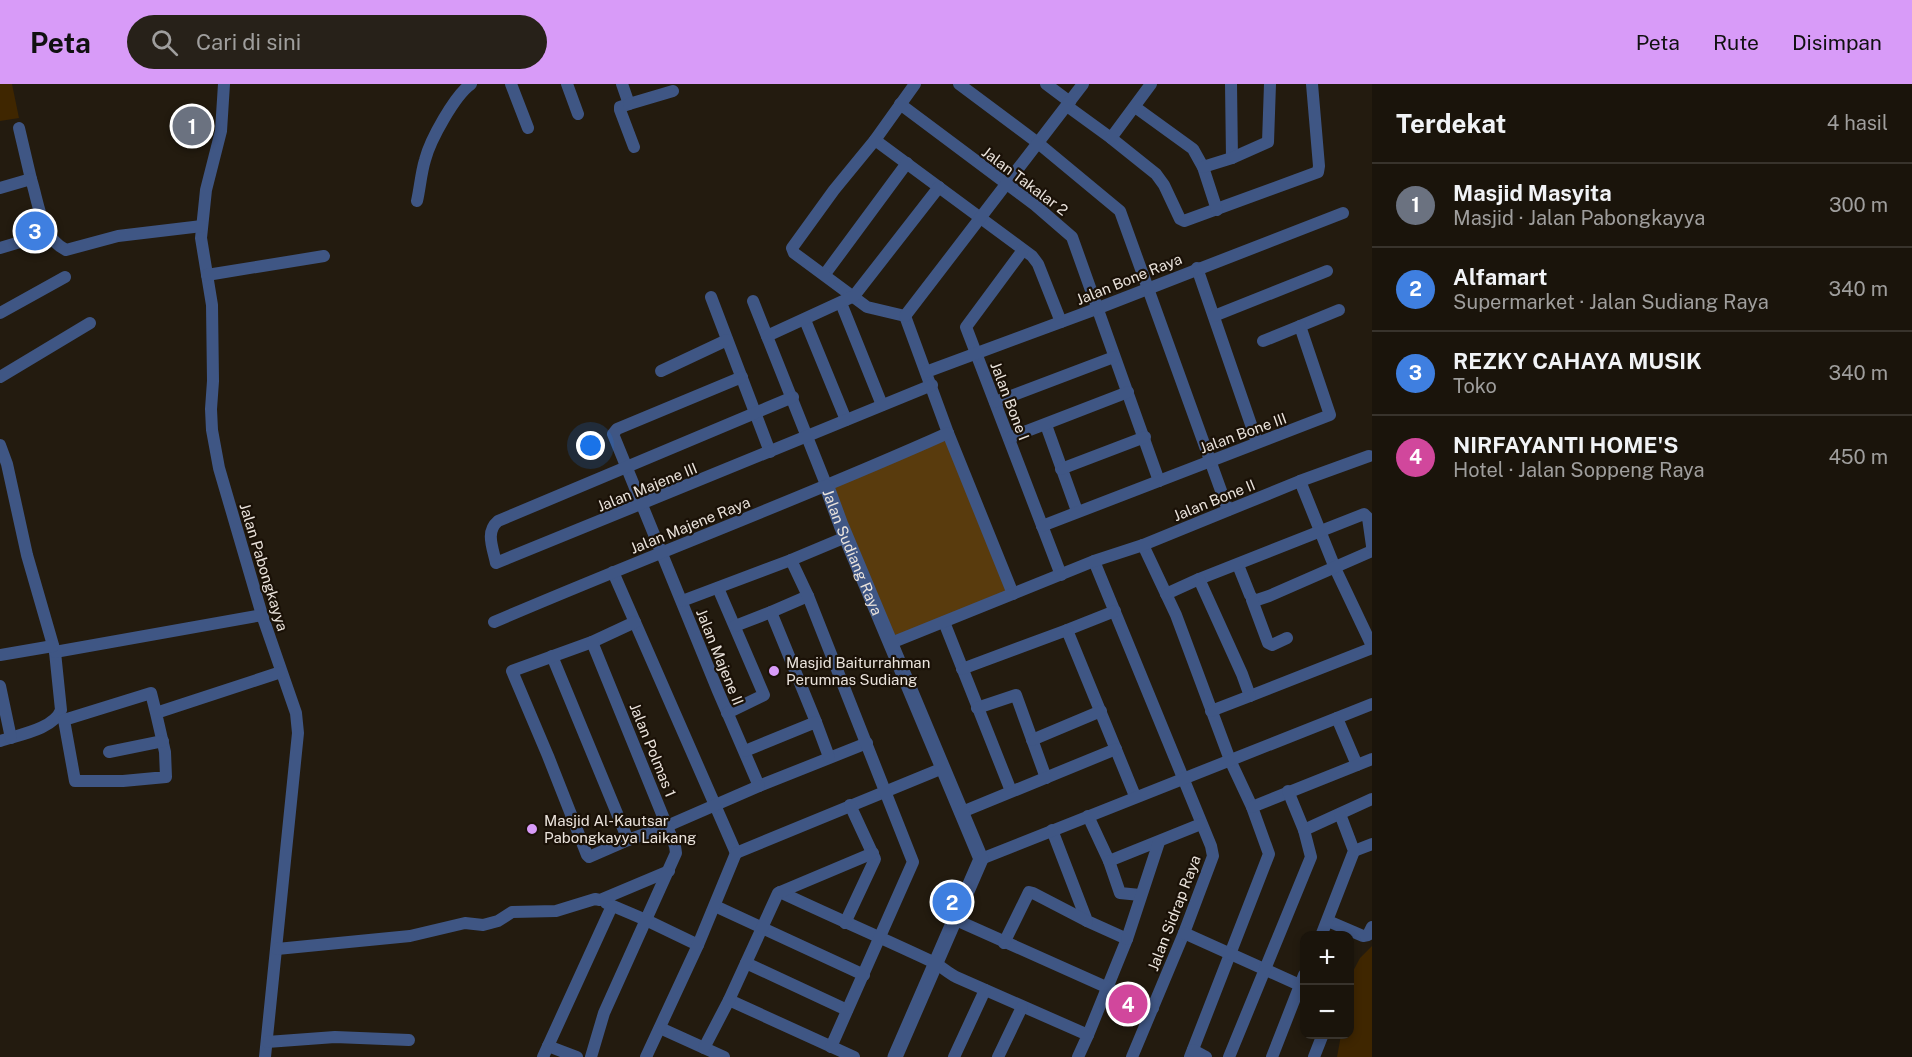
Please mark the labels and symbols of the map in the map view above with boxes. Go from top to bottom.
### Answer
pin: 1 [172,104,212,148]
street label: Jalan Takalar 2 [979,143,1071,219]
pin: 3 [15,208,54,254]
street label: Jalan Bone Raya [1074,250,1184,308]
street label: Jalan Bone I [987,359,1033,443]
street label: Jalan Bone III [1197,409,1289,457]
your location [576,431,605,460]
street label: Jalan Majene III [594,459,700,515]
street label: Jalan Bone II [1170,476,1258,524]
street label: Jalan Sudiang Raya [820,486,886,618]
street label: Jalan Majene Raya [627,493,753,557]
street label: Jalan Pabongkayya [236,501,292,633]
street label: Jalan Majene II [693,606,747,708]
place label: Masjid Baiturrahman Perumnas Sudiang [786,654,930,688]
marker: Masjid Baiturrahman Perumnas Sudiang [767,664,781,678]
street label: Jalan Polmas 1 [626,700,680,800]
place label: Masjid Al-Kautsar Pabongkayya Laikang [544,812,696,846]
marker: Masjid Al-Kautsar Pabongkayya Laikang [525,822,539,836]
street label: Jalan Sidrap Raya [1144,853,1204,973]
pin: 2 [932,880,972,924]
pin: 4 [1108,982,1148,1026]

